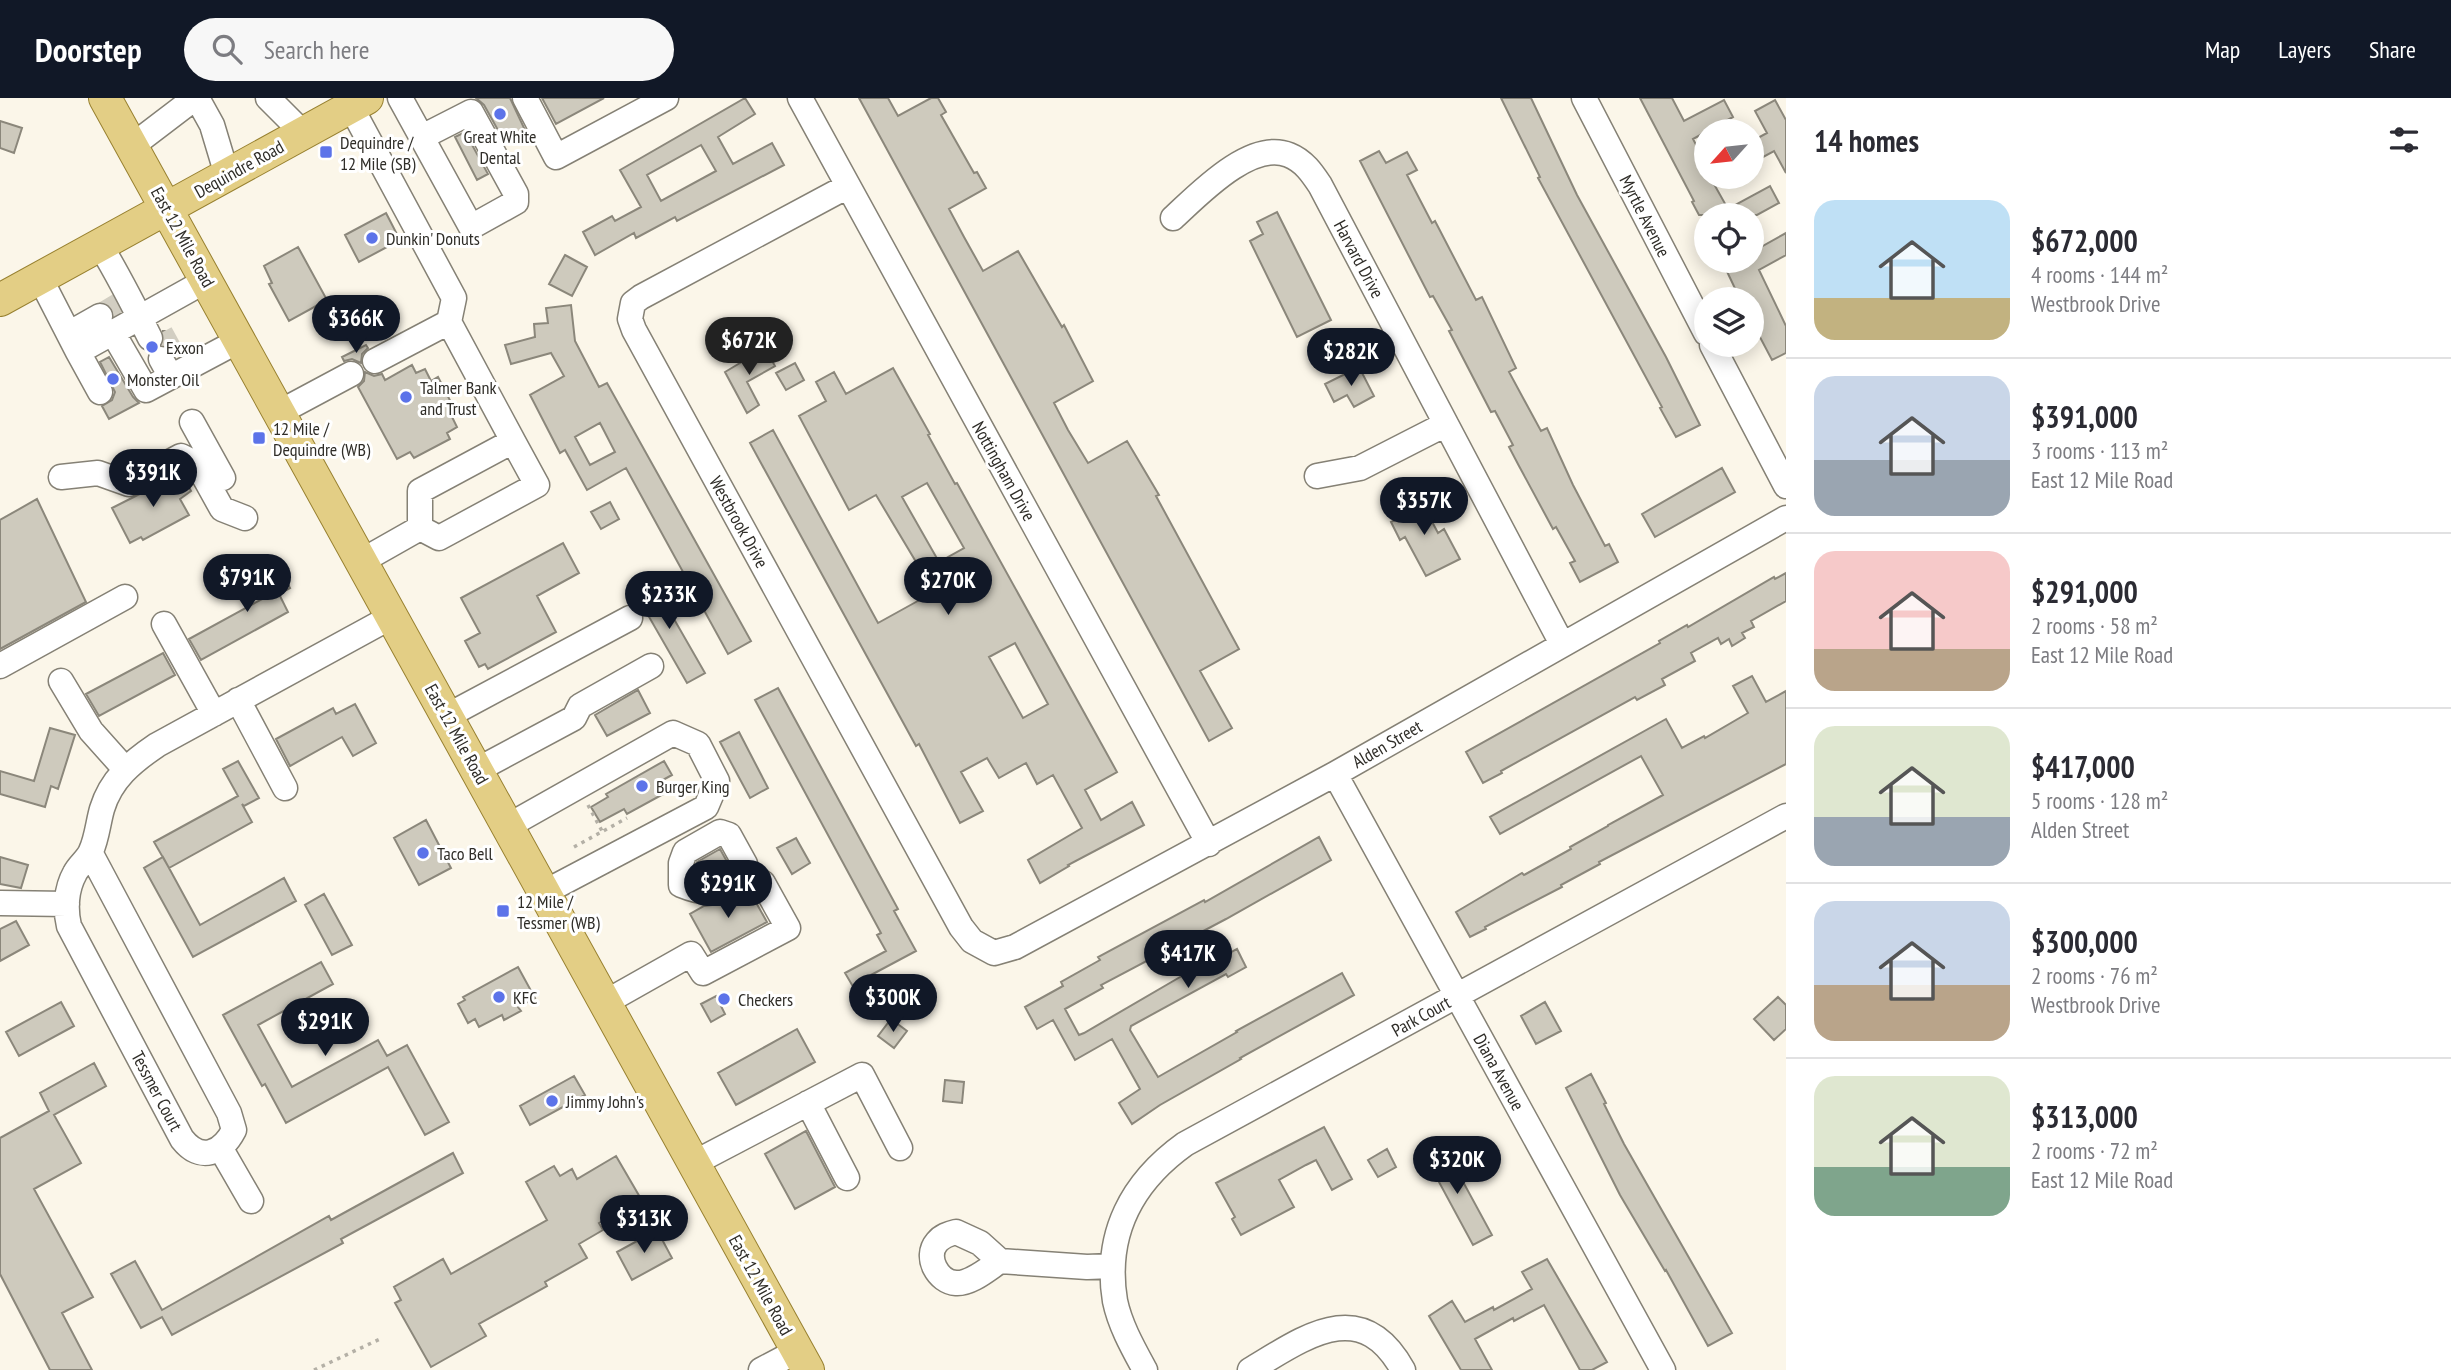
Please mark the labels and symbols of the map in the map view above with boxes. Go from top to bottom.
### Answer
marker: Great White Dental [492,106,508,122]
north arrow [1694,119,1764,189]
place label: Great White Dental [463,125,537,169]
place label: Dequindre / 12 Mile (SB) [340,131,416,175]
street label: Dequindre Road [190,135,288,203]
marker: Dequindre / 12 Mile (SB) [318,144,334,160]
street label: Myrtle Avenue [1615,171,1675,261]
street label: East 12 Mile Road [146,183,220,291]
street label: Harvard Drive [1329,216,1389,302]
place label: Dunkin' Donuts [386,227,480,250]
marker: Dunkin' Donuts [364,230,380,246]
pin: $366K [307,296,405,355]
pin: $672K [700,317,798,377]
pin: $282K [1302,328,1400,388]
place label: Exxon [166,336,204,359]
marker: Exxon [144,339,160,355]
place label: Monster Oil [127,368,200,391]
marker: Monster Oil [105,371,121,387]
place label: Talmer Bank and Trust [420,376,496,420]
marker: Talmer Bank and Trust [398,389,414,405]
place label: 12 Mile / Dequindre (WB) [273,417,371,461]
street label: Nottingham Drive [967,417,1041,525]
marker: 12 Mile / Dequindre (WB) [251,430,267,446]
pin: $391K [104,450,202,509]
street label: Westbrook Drive [704,472,774,572]
pin: $357K [1375,478,1473,537]
pin: $791K [198,554,296,614]
pin: $270K [899,558,997,617]
pin: $233K [620,572,718,631]
street label: East 12 Mile Road [420,680,494,788]
street label: Alden Street [1348,715,1426,773]
place label: Burger King [656,775,730,798]
marker: Burger King [634,778,650,794]
place label: Taco Bell [437,842,494,865]
marker: Taco Bell [415,845,431,861]
pin: $291K [679,860,777,920]
place label: 12 Mile / Tessmer (WB) [517,890,600,934]
marker: 12 Mile / Tessmer (WB) [495,903,511,919]
pin: $417K [1139,930,1237,990]
pin: $300K [844,974,942,1034]
place label: KFC [513,986,538,1009]
place label: Checkers [738,988,793,1011]
marker: KFC [491,989,507,1005]
street label: Park Court [1388,990,1455,1042]
marker: Checkers [716,991,732,1007]
pin: $291K [276,998,374,1058]
street label: Diana Avenue [1468,1029,1530,1115]
street label: Tessmer Court [126,1047,188,1135]
place label: Jimmy John's [565,1090,644,1113]
marker: Jimmy John's [544,1093,560,1109]
pin: $320K [1408,1136,1506,1196]
pin: $313K [595,1196,693,1255]
street label: East 12 Mile Road [724,1231,798,1339]

